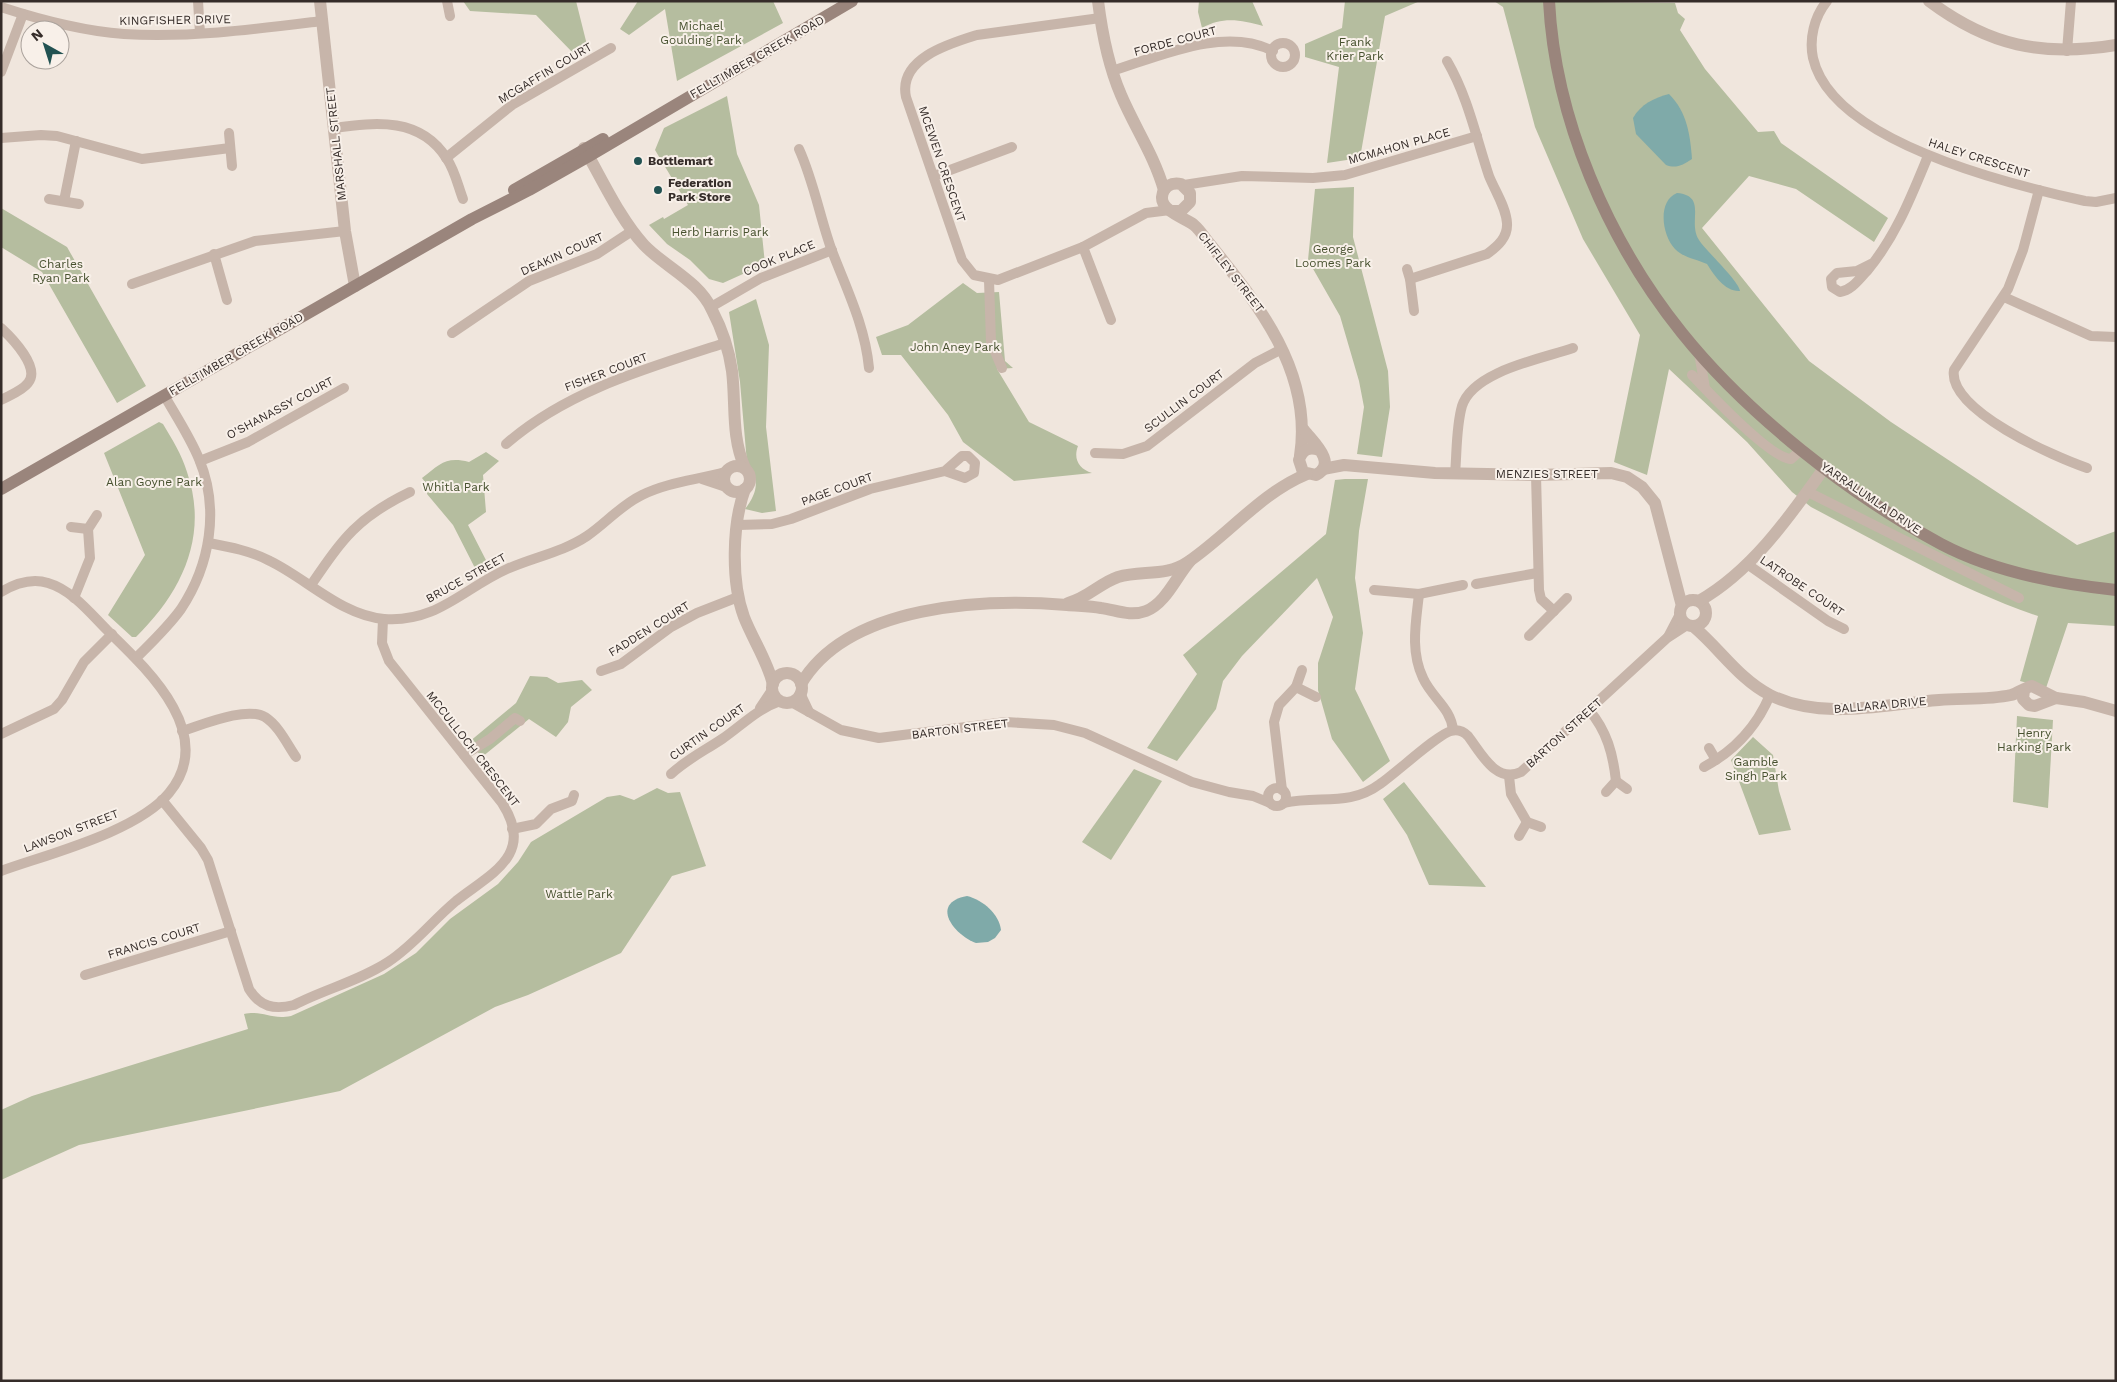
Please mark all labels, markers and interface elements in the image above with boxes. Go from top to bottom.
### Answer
street label: KINGFISHER DRIVE [119,12,231,28]
street label: FELLTIMBER CREEK ROAD [687,13,827,101]
park label: Michael Goulding Park [660,19,742,47]
north arrow [20,20,70,70]
street label: FORDE COURT [1132,23,1218,59]
text: N [28,25,46,44]
park label: Frank Krier Park [1326,35,1384,63]
street label: MCGAFFIN COURT [496,39,594,107]
street label: MARSHALL STREET [323,87,349,201]
street label: MCEWEN CRESCENT [916,104,968,224]
street label: MCMAHON PLACE [1346,125,1452,167]
street label: HALEY CRESCENT [1927,135,2031,181]
place label: Bottlemart [648,154,714,168]
marker: Bottlemart [632,155,644,167]
place label: Federation Park Store [668,176,731,204]
marker: Federation Park Store [652,184,664,196]
park label: Herb Harris Park [672,225,769,239]
street label: DEAKIN COURT [518,229,606,279]
street label: CHIFLEY STREET [1195,229,1267,315]
street label: COOK PLACE [741,237,817,279]
park label: George Loomes Park [1295,242,1371,270]
park label: Charles Ryan Park [32,257,90,285]
street label: FELLTIMBER CREEK ROAD [166,310,306,398]
park label: John Aney Park [910,340,1000,354]
street label: FISHER COURT [563,350,649,394]
street label: SCULLIN COURT [1141,367,1227,435]
street label: O'SHANASSY COURT [224,374,336,442]
street label: YARRALUMLA DRIVE [1818,459,1924,537]
street label: MENZIES STREET [1496,467,1598,481]
street label: PAGE COURT [799,470,875,508]
park label: Alan Goyne Park [106,475,202,489]
park label: Whitla Park [422,480,490,494]
street label: BRUCE STREET [424,550,508,606]
street label: LATROBE COURT [1757,553,1847,619]
street label: FADDEN COURT [606,598,692,660]
street label: MCCULLOCH CRESCENT [423,688,523,810]
street label: BALLARA DRIVE [1833,694,1927,716]
street label: BARTON STREET [1523,695,1605,771]
street label: CURTIN COURT [667,701,747,763]
street label: BARTON STREET [911,716,1009,742]
park label: Henry Harking Park [1997,726,2071,754]
park label: Gamble Singh Park [1725,755,1787,783]
street label: LAWSON STREET [21,806,121,856]
park label: Wattle Park [545,887,613,901]
street label: FRANCIS COURT [106,920,202,962]

